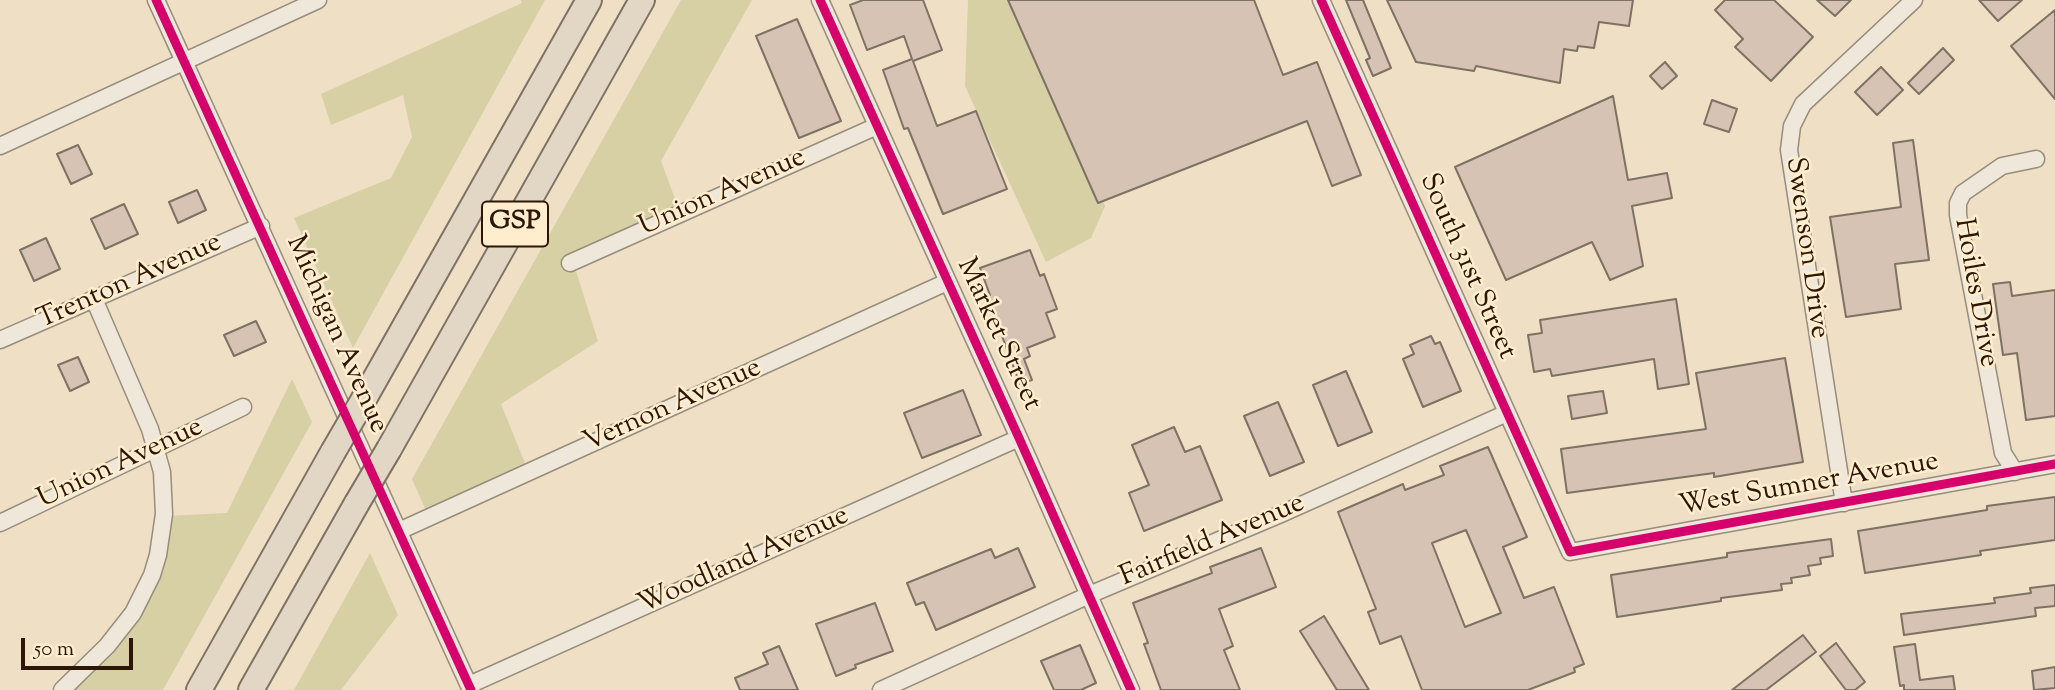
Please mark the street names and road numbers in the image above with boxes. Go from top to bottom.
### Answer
street label: Union Avenue [635,142,811,246]
street label: Swenson Drive [1776,155,1834,341]
street label: South 31st Street [1410,169,1522,365]
road number: GSP [482,202,548,246]
street label: Hoiles Drive [1944,216,2004,370]
street label: Trenton Avenue [33,227,227,339]
street label: Michigan Avenue [276,231,394,439]
street label: Market Street [947,254,1047,416]
street label: Vernon Avenue [579,353,767,461]
street label: Union Avenue [33,412,209,518]
street label: West Sumner Avenue [1676,447,1942,525]
street label: Fairfield Avenue [1116,488,1310,596]
street label: Woodland Avenue [633,500,855,624]

